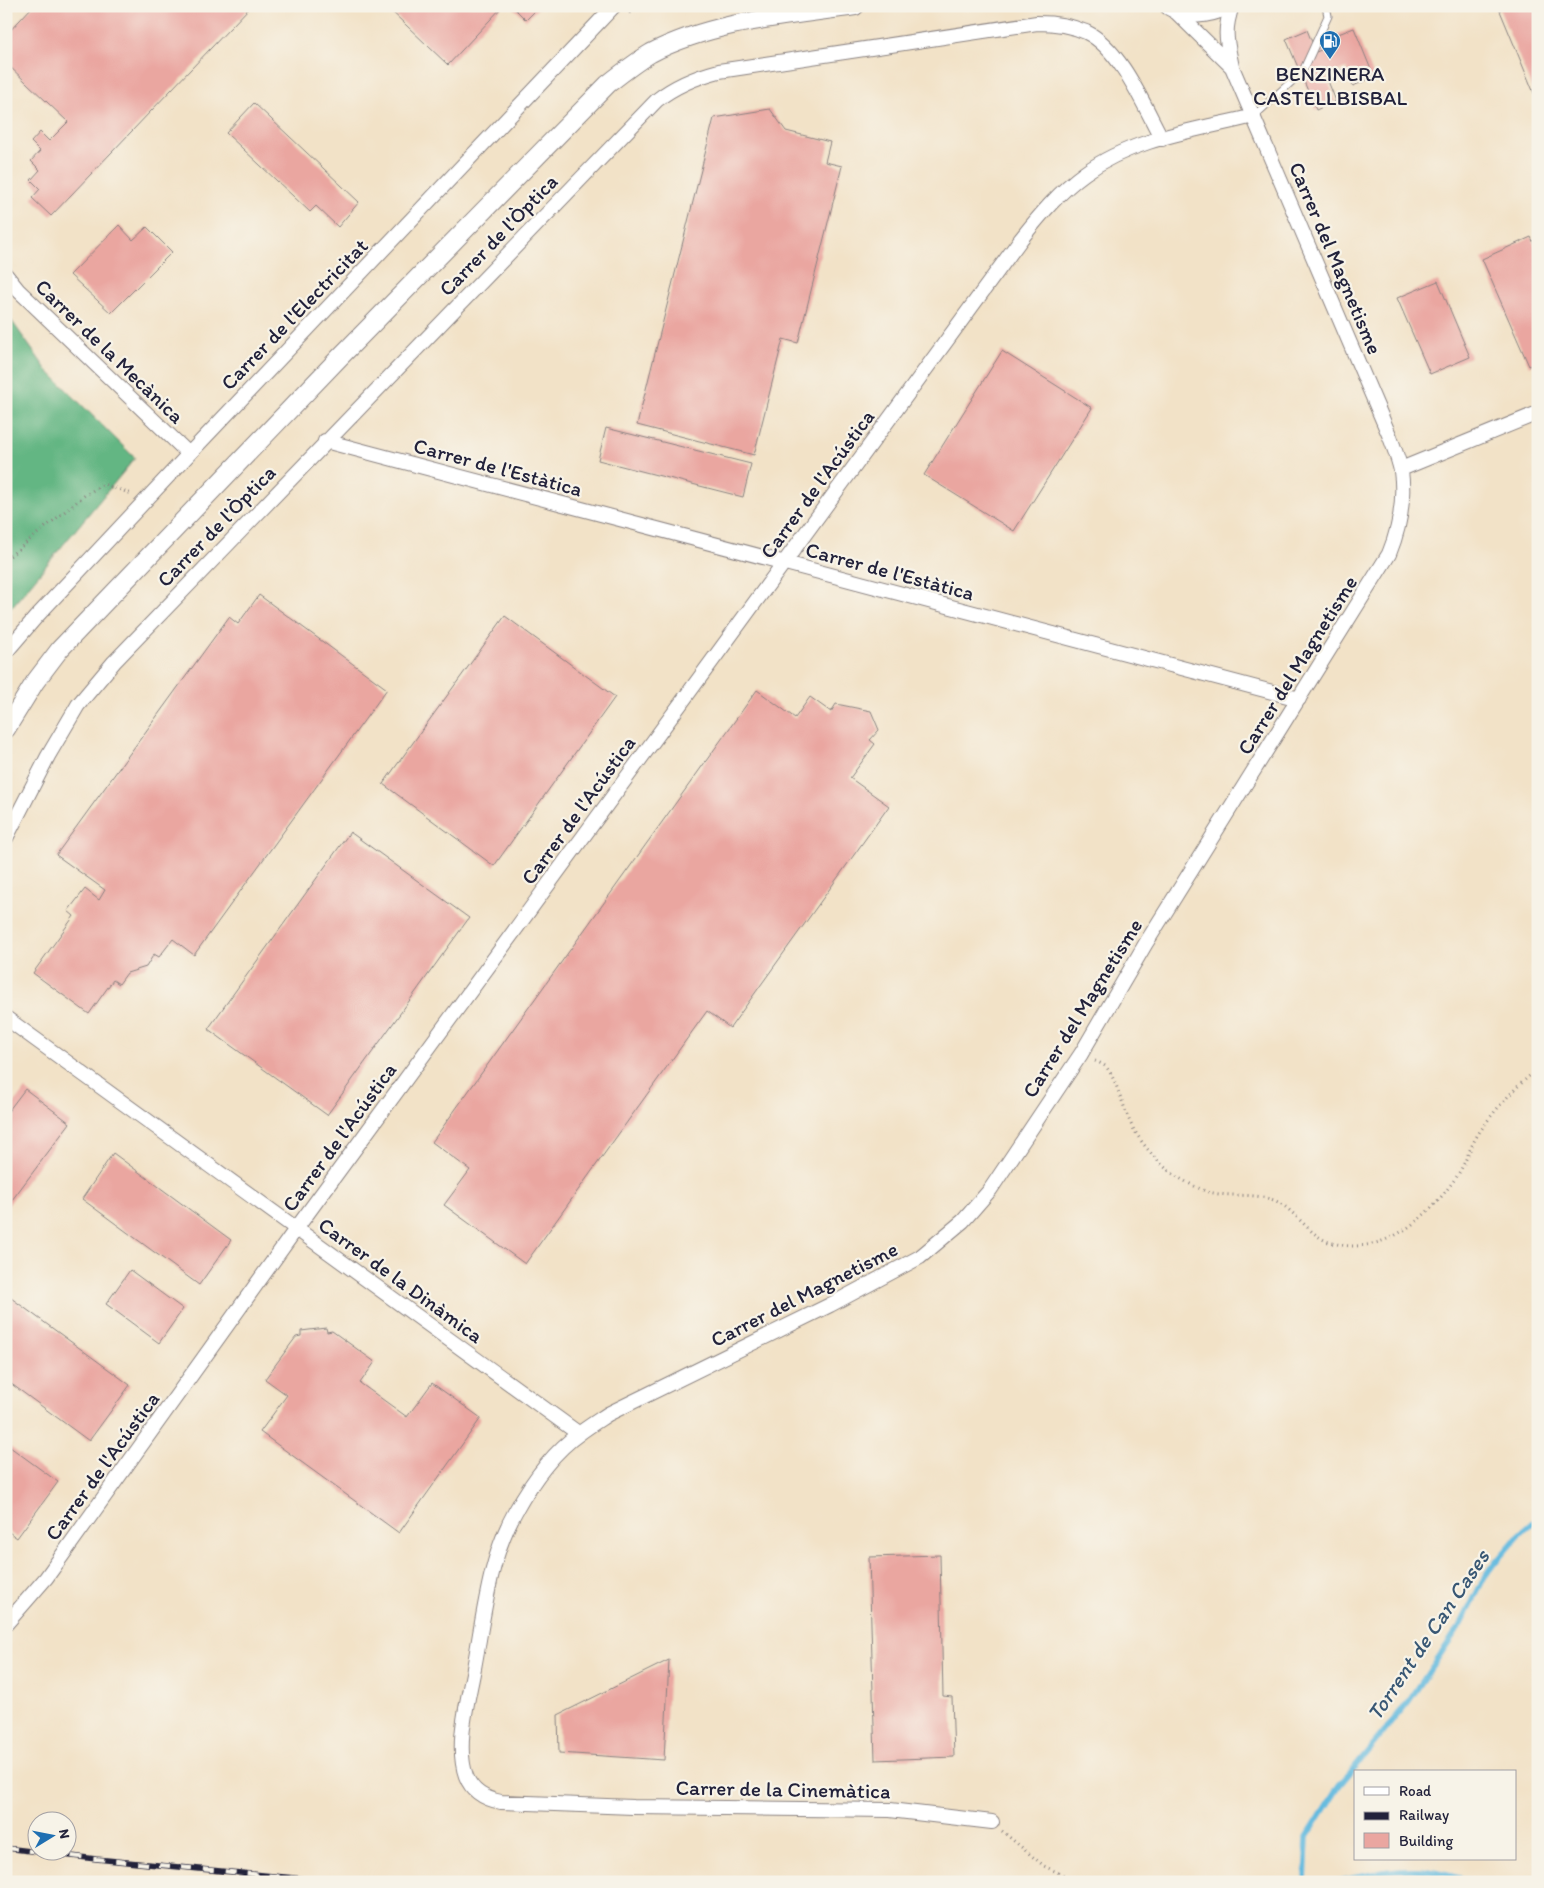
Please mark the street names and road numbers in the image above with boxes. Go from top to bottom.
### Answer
street label: Carrer del Magnetisme [1284,158,1388,358]
street label: Carrer de l'Òptica [434,169,562,301]
street label: Carrer de l'Electricitat [215,233,373,395]
street label: Carrer de la Mecànica [31,274,189,428]
street label: Carrer de l'Acústica [755,405,879,563]
street label: Carrer de l'Estàtica [411,432,585,502]
street label: Carrer de l'Òptica [152,460,280,592]
street label: Carrer de l'Estàtica [803,536,977,606]
street label: Carrer del Magnetisme [1232,571,1362,759]
street label: Carrer de l'Acústica [516,731,640,889]
street label: Carrer del Magnetisme [1017,914,1147,1102]
street label: Carrer de l'Acústica [277,1058,401,1216]
street label: Carrer de la Dinàmica [314,1212,488,1348]
street label: Carrer del Magnetisme [706,1236,902,1352]
street label: Carrer de l'Acústica [40,1387,164,1545]
street label: Carrer de la Cinemàtica [675,1775,891,1803]

